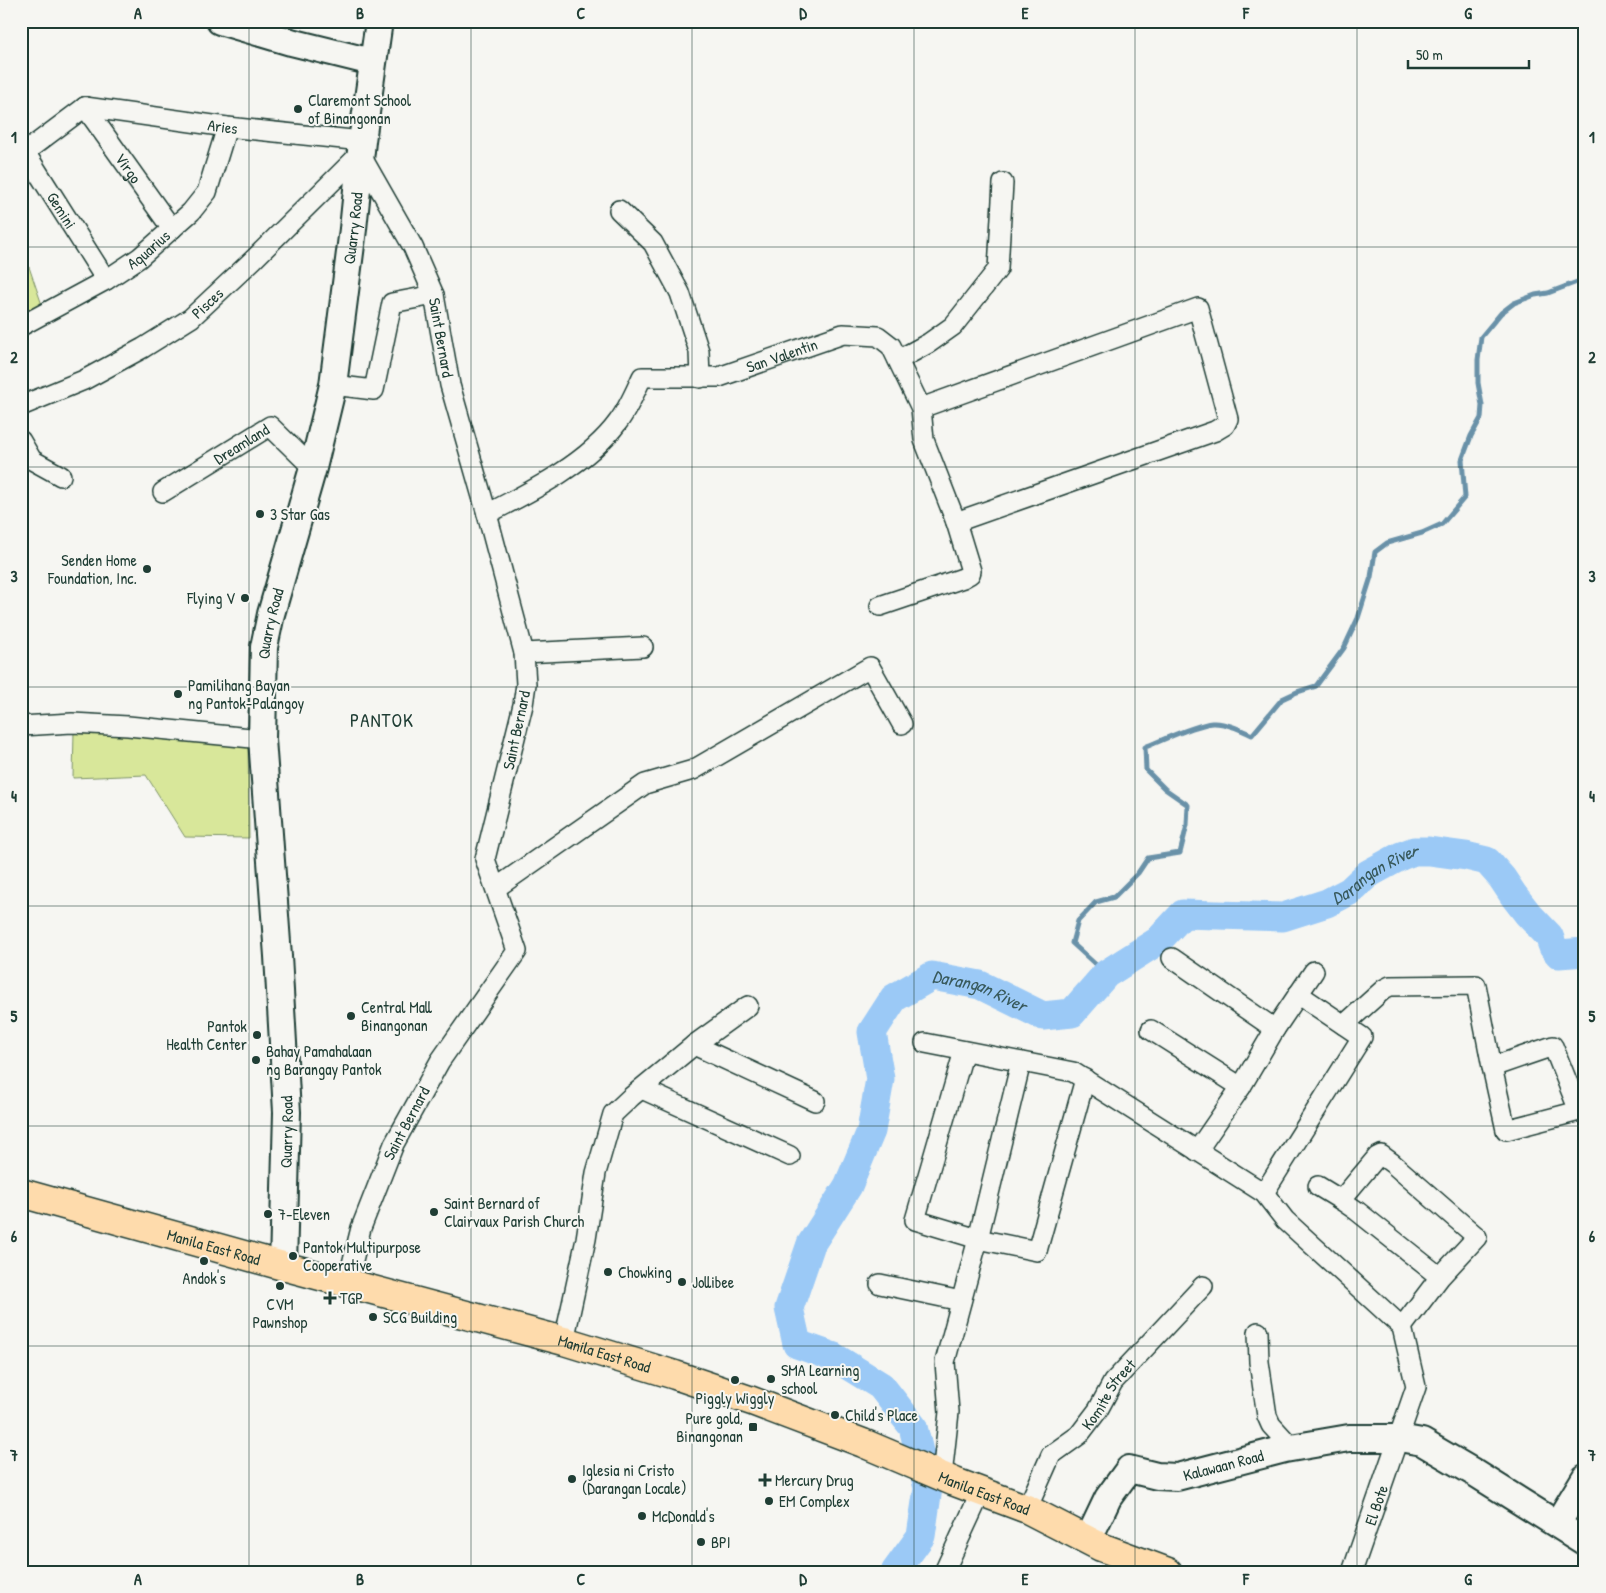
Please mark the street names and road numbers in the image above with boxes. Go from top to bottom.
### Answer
street label: Aries [206,113,239,139]
street label: Virgo [110,149,147,188]
street label: Gemini [42,188,82,233]
street label: Quarry Road [338,191,368,265]
street label: Aquarius [123,225,175,274]
street label: Pisces [186,282,228,323]
street label: Saint Bernard [424,296,459,379]
street label: San Valentin [743,333,820,378]
street label: Dreamland [209,418,273,469]
street label: Quarry Road [253,586,289,659]
street label: Saint Bernard [497,689,535,771]
street label: Saint Bernard [377,1082,435,1164]
street label: Quarry Road [275,1095,298,1168]
street label: Manila East Road [165,1223,263,1270]
street label: Manila East Road [556,1329,653,1378]
street label: Komite Street [1076,1353,1141,1434]
street label: Kalawaan Road [1181,1444,1266,1486]
street label: Manila East Road [935,1465,1033,1520]
street label: El Bote [1359,1481,1393,1528]

